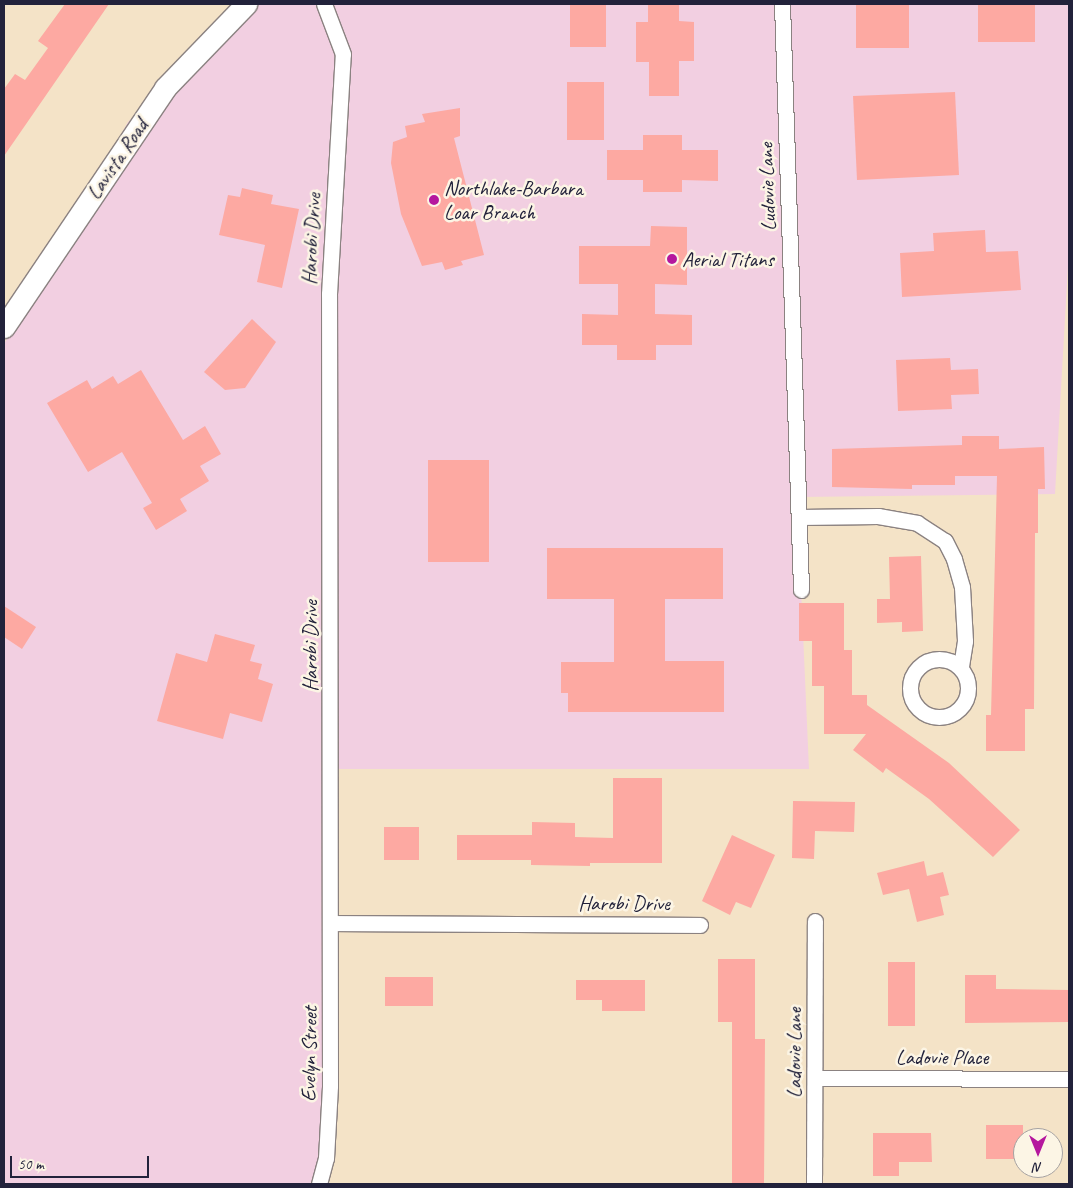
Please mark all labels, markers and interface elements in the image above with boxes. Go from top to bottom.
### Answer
street label: Lavista Road [81,114,153,204]
street label: Ludovie Lane [753,142,781,232]
place label: Northlake-Barbara Loar Branch [444,175,583,225]
street label: Harobi Drive [296,192,326,286]
marker: Northlake-Barbara Loar Branch [428,194,440,206]
place label: Aerial Titans [682,246,774,272]
marker: Aerial Titans [666,253,678,265]
street label: Harobi Drive [297,600,323,692]
street label: Harobi Drive [578,890,670,916]
street label: Evelyn Street [296,1006,322,1102]
street label: Ladovie Lane [781,1008,807,1098]
street label: Ladovie Place [895,1044,989,1070]
north arrow [1013,1128,1063,1178]
scale bar [12,1146,151,1178]
text: 50 m [18,1155,44,1174]
text: N [1034,1159,1042,1176]

